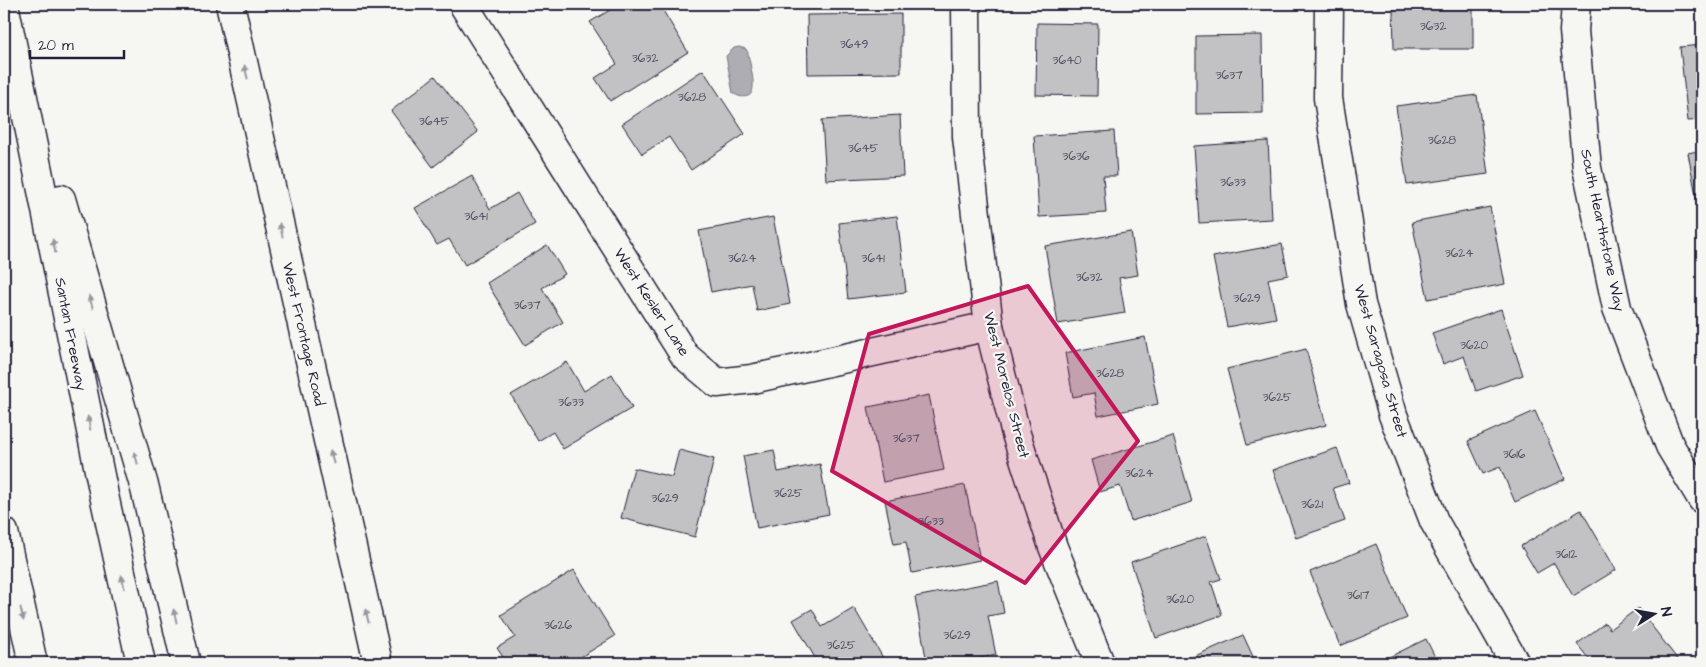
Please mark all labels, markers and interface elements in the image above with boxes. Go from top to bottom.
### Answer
house number: 3632 [1420,18,1446,35]
scale bar [30,28,124,60]
text: 20 m [38,35,74,56]
house number: 3649 [840,36,868,53]
house number: 3632 [632,50,658,67]
house number: 3640 [1052,52,1082,69]
one-way arrow [241,63,249,79]
house number: 3637 [1215,67,1243,84]
house number: 3628 [678,89,706,106]
house number: 3645 [419,113,450,130]
house number: 3628 [1428,132,1456,149]
house number: 3645 [848,140,879,157]
street label: South Hearthstone Way [1574,147,1630,313]
house number: 3636 [1062,148,1090,165]
house number: 3633 [1220,174,1246,191]
house number: 3641 [464,208,488,225]
one-way arrow [277,223,285,238]
one-way arrow [49,238,57,254]
street label: West Kesler Lane [609,244,694,360]
house number: 3624 [1445,245,1473,262]
house number: 3624 [728,250,756,267]
house number: 3641 [861,250,885,267]
street label: West Frontage Road [276,260,330,408]
house number: 3632 [1076,269,1102,286]
street label: Santan Freeway [48,276,92,393]
street label: West Saragosa Street [1348,282,1412,441]
house number: 3629 [1233,290,1261,307]
one-way arrow [86,295,94,310]
house number: 3637 [513,297,541,314]
street label: West Morelos Street [978,310,1035,460]
house number: 3620 [1460,337,1488,354]
house number: 3628 [1096,365,1124,382]
house number: 3625 [1263,389,1292,406]
house number: 3633 [558,394,584,411]
one-way arrow [85,415,93,430]
house number: 3637 [892,430,920,447]
house number: 3616 [1503,446,1526,463]
one-way arrow [132,450,140,465]
one-way arrow [328,450,336,465]
house number: 3624 [1125,465,1153,482]
house number: 3625 [774,485,803,502]
house number: 3629 [651,490,679,507]
house number: 3621 [1301,496,1323,513]
house number: 3633 [918,513,944,530]
house number: 3612 [1555,546,1577,563]
one-way arrow [119,574,127,589]
house number: 3617 [1347,587,1370,604]
north arrow [1628,590,1678,640]
house number: 3620 [1166,591,1194,608]
text: N [1655,605,1676,618]
one-way arrow [18,606,26,621]
one-way arrow [171,608,179,623]
one-way arrow [363,608,371,623]
house number: 3626 [544,617,572,634]
house number: 3629 [943,627,971,644]
house number: 3625 [827,637,856,654]

